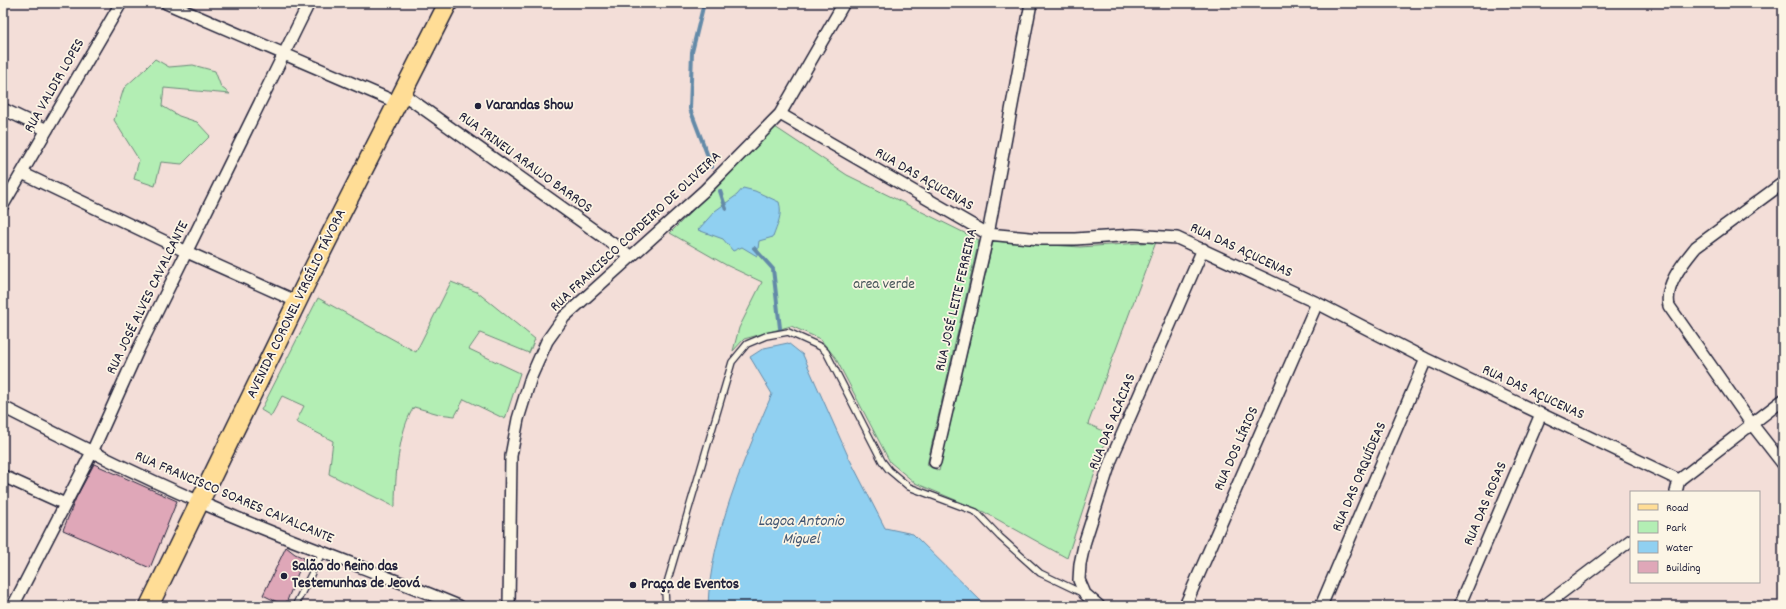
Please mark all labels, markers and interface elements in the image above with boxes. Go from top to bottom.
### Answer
street label: RUA VALDIR LOPES [19,35,91,137]
place label: Varandas Show [486,95,574,117]
marker: Varandas Show [473,101,483,111]
street label: RUA IRINEU ARAUJO BARROS [453,107,597,219]
street label: RUA DAS AÇUCENAS [870,143,978,217]
street label: RUA FRANCISCO CORDEIRO DE OLIVEIRA [545,146,727,318]
street label: AVENIDA CORONEL VIRGÍLIO TÁVORA [241,206,353,402]
street label: RUA JOSÉ ALVES CAVALCANTE [101,217,195,379]
street label: RUA DAS AÇUCENAS [1186,218,1296,284]
street label: RUA JOSÉ LEITE FERREIRA [930,226,984,374]
park label: area verde [853,274,915,296]
street label: RUA DAS AÇUCENAS [1478,360,1588,426]
street label: RUA DAS ACÁCIAS [1084,370,1142,474]
street label: RUA DOS LÍRIOS [1209,403,1265,495]
street label: RUA DAS ORQUÍDEAS [1327,419,1393,535]
street label: RUA FRANCISCO SOARES CAVALCANTE [131,446,337,550]
street label: RUA DAS ROSAS [1458,459,1514,549]
legend [1630,491,1760,583]
text: Road [1666,500,1688,517]
water label: Lagoa Antonio Miguel [758,510,845,551]
text: Park [1666,520,1687,537]
text: Water [1666,540,1693,557]
place label: Salão do Reino das Testemunhas de Jeová [292,556,420,595]
text: Building [1666,560,1701,577]
marker: Salão do Reino das Testemunhas de Jeová [279,571,289,581]
place label: Praça de Eventos [641,574,739,596]
marker: Praça de Eventos [628,580,638,590]

